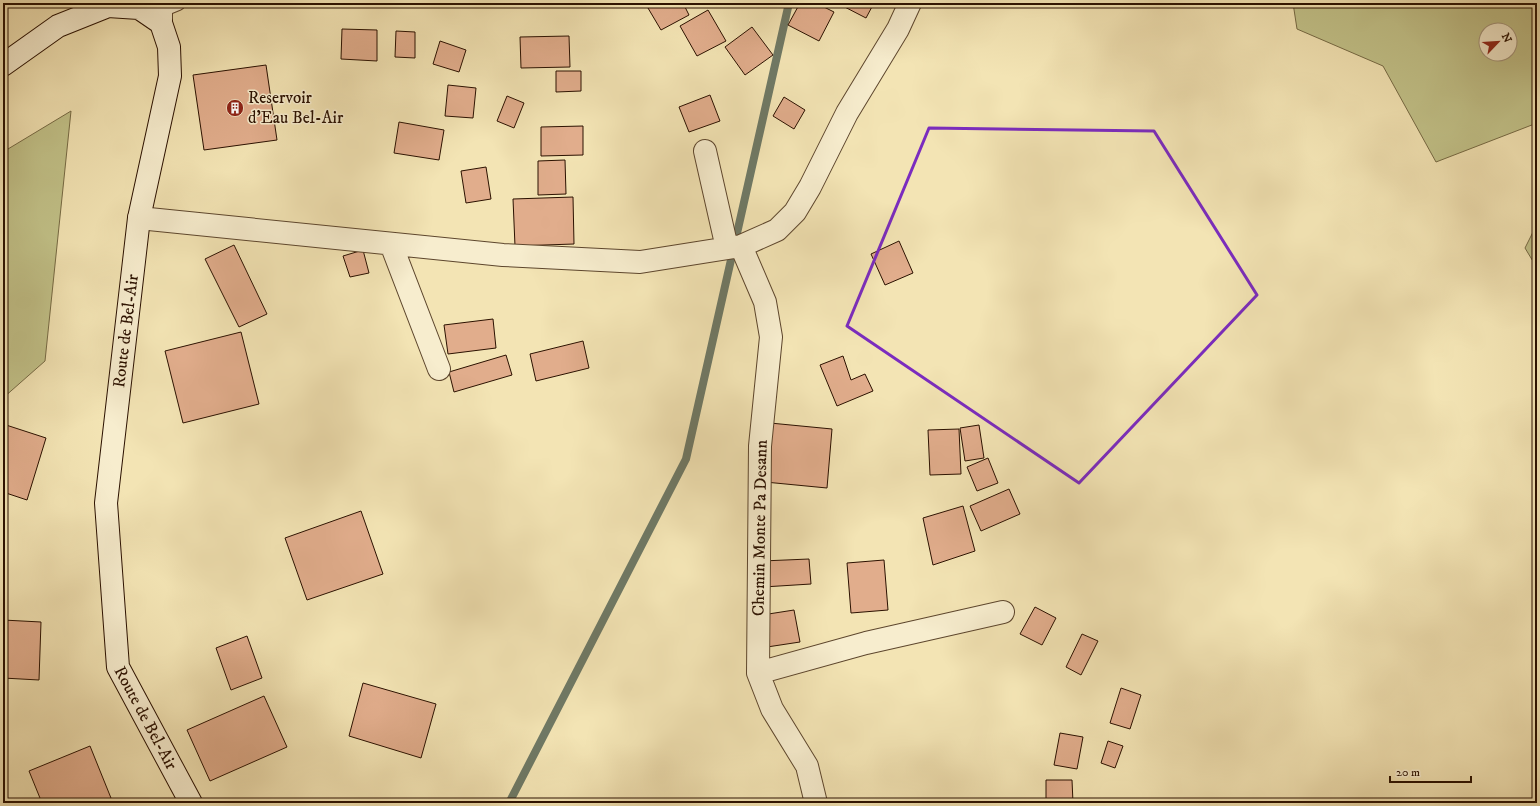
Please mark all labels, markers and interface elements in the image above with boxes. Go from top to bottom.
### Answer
north arrow [1478,22,1518,62]
text: N [1498,31,1514,45]
place label: Reservoir d'Eau Bel-Air [248,87,344,129]
building icon: Reservoir d'Eau Bel-Air [225,98,245,118]
street label: Route de Bel-Air [108,272,144,389]
street label: Chemin Monte Pa Desann [747,439,773,616]
street label: Route de Bel-Air [109,663,183,774]
scale bar [1390,758,1471,784]
text: 20 m [1396,765,1420,780]

